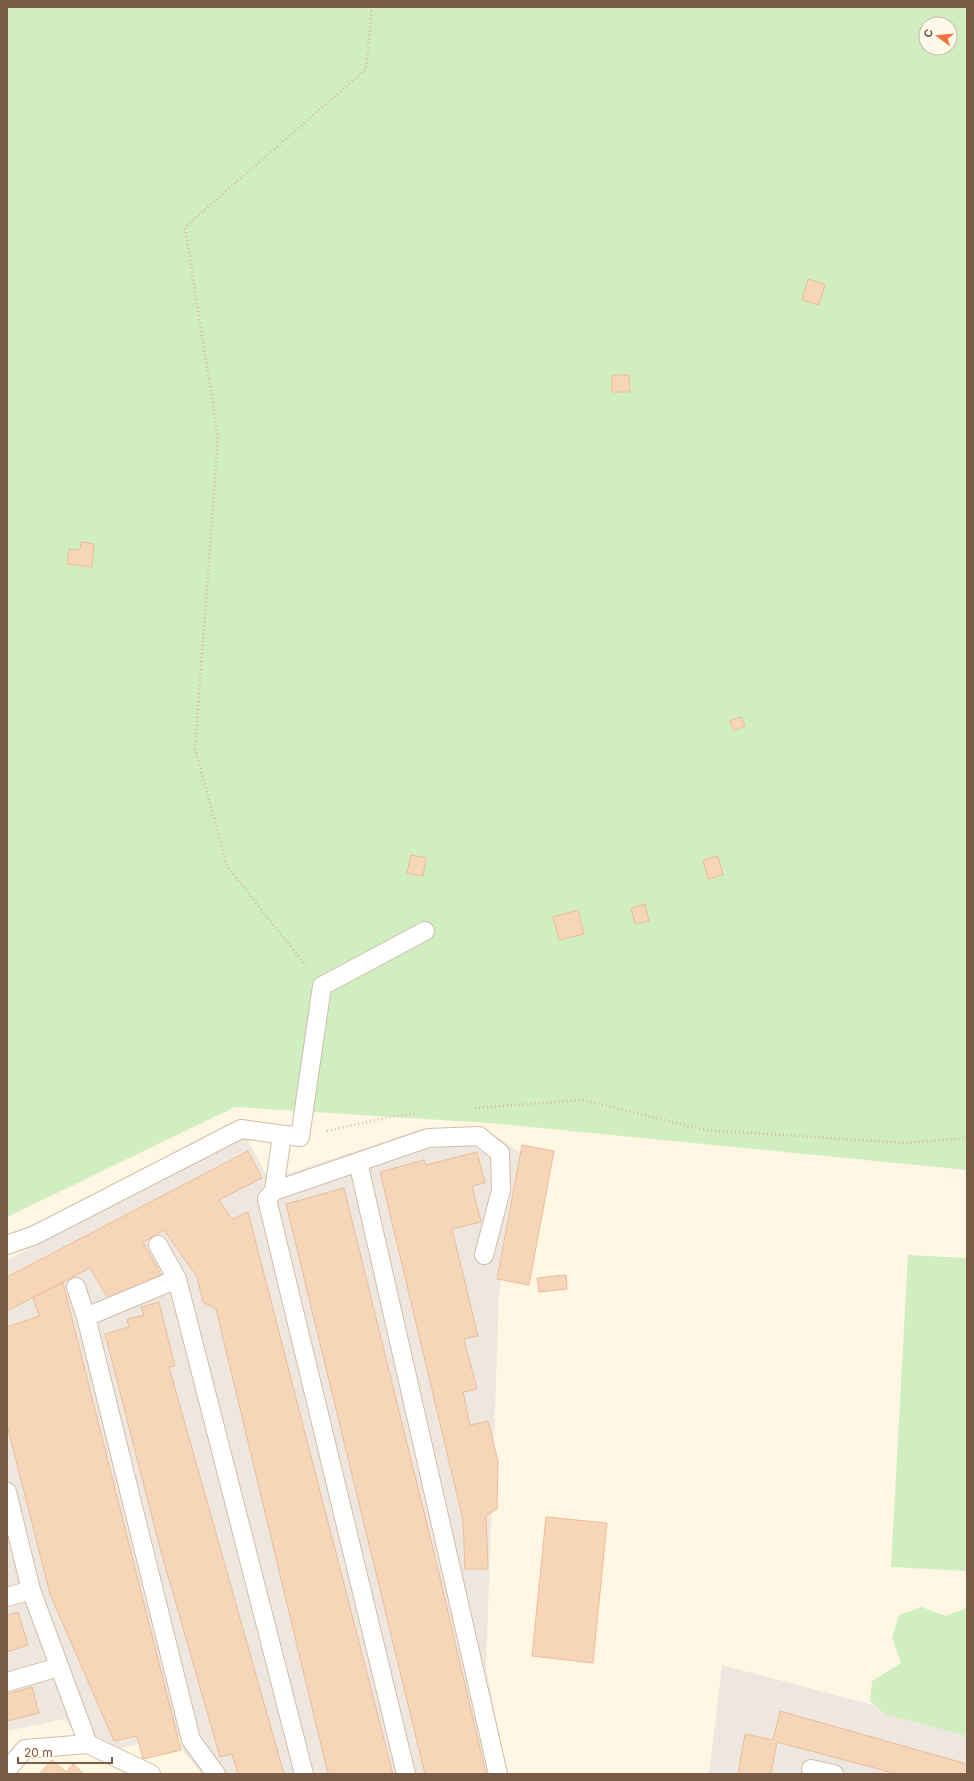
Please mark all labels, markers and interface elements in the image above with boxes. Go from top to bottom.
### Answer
north arrow [918,16,958,56]
text: С [921,27,936,39]
scale bar [18,1739,112,1765]
text: 20 m [24,1745,53,1760]

